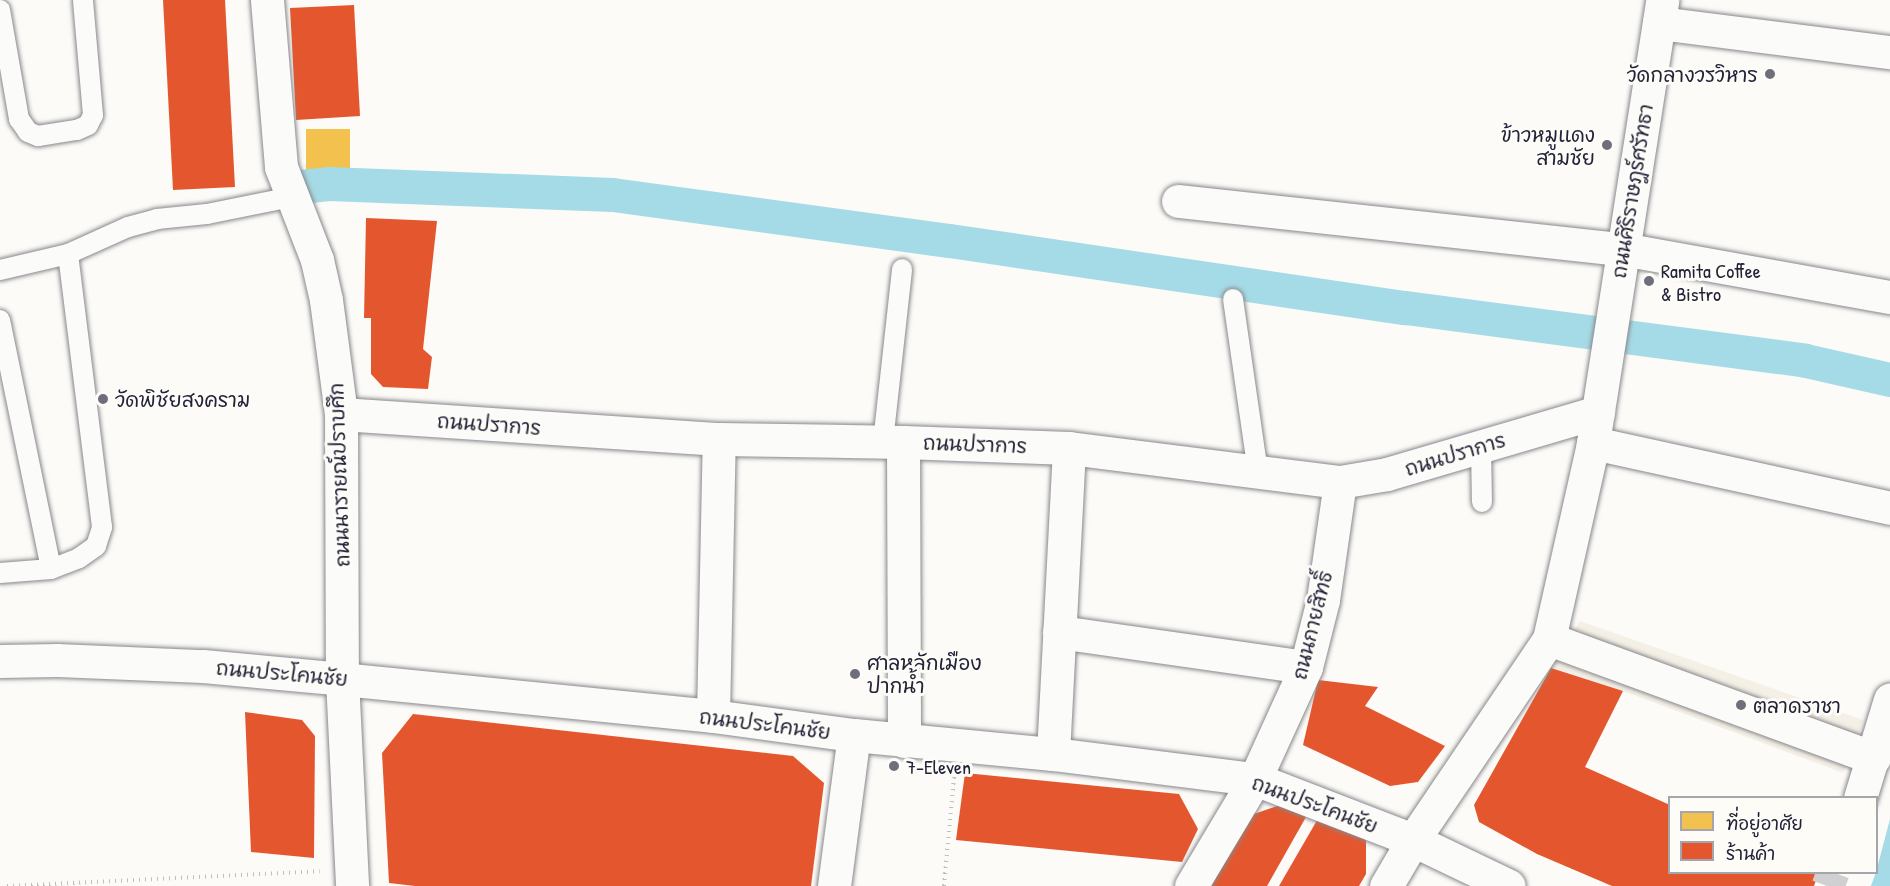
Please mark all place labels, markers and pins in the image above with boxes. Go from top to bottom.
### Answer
place label: วัดกลางวรวิหาร [1627,62,1758,86]
marker: วัดกลางวรวิหาร [1763,67,1777,81]
place label: ข้าวหมูแดง สามชัย [1501,122,1595,169]
marker: ข้าวหมูแดง สามชัย [1600,138,1614,152]
place label: Ramita Coffee & Bistro [1661,258,1761,305]
marker: Ramita Coffee & Bistro [1642,274,1656,288]
place label: วัดพิชัยสงคราม [115,387,250,411]
marker: วัดพิชัยสงคราม [96,392,110,406]
place label: ศาลหลักเมือง ปากน้ำ [867,650,982,697]
marker: ศาลหลักเมือง ปากน้ำ [848,667,862,681]
place label: ตลาดราชา [1753,693,1841,717]
marker: ตลาดราชา [1734,698,1748,712]
place label: 7-Eleven [906,754,971,778]
marker: 7-Eleven [887,759,901,773]

